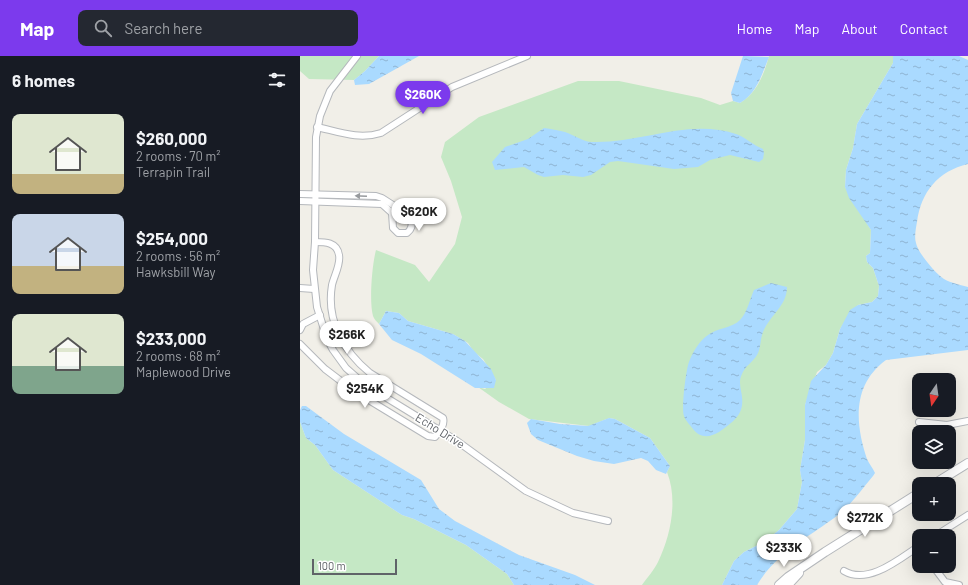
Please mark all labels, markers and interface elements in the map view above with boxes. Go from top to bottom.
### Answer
search box [78,10,358,46]
text: Map [20,17,54,40]
icon: search [92,17,114,39]
text: Search here [124,19,202,37]
text: Home [737,20,773,37]
text: Map [795,20,819,37]
text: About [841,20,878,37]
text: Contact [900,20,948,37]
icon: filters [266,69,288,91]
text: 6 homes [12,70,75,90]
pin: $260K [395,81,451,115]
text: $260K [404,86,442,102]
text: $260,000 [136,128,207,148]
icon: home [44,130,92,178]
text: 2 rooms · 70 m² [136,148,220,164]
text: Terrapin Trail [136,164,210,180]
one-way arrow [355,192,367,199]
pin: $620K [391,198,447,232]
text: $620K [400,203,438,219]
text: $254,000 [136,228,208,248]
icon: home [44,230,92,278]
text: 2 rooms · 56 m² [136,248,220,264]
text: Hawksbill Way [136,264,216,280]
pin: $266K [319,321,375,355]
text: $266K [329,326,365,342]
text: $233,000 [136,328,207,348]
icon: home [44,330,92,378]
text: 2 rooms · 68 m² [136,348,220,364]
text: Maplewood Drive [136,364,231,380]
north arrow [912,373,956,417]
map controls [912,373,956,573]
pin: $254K [337,375,393,409]
text: $254K [346,380,384,396]
street label: Echo Drive [413,409,468,451]
button: layers [912,425,956,469]
button: + [912,477,956,521]
pin: $272K [837,504,893,538]
text: $272K [847,509,883,525]
button: − [912,529,956,573]
pin: $233K [756,534,812,568]
text: $233K [766,539,802,555]
scale bar [312,557,397,576]
text: 100 m [318,559,346,572]

